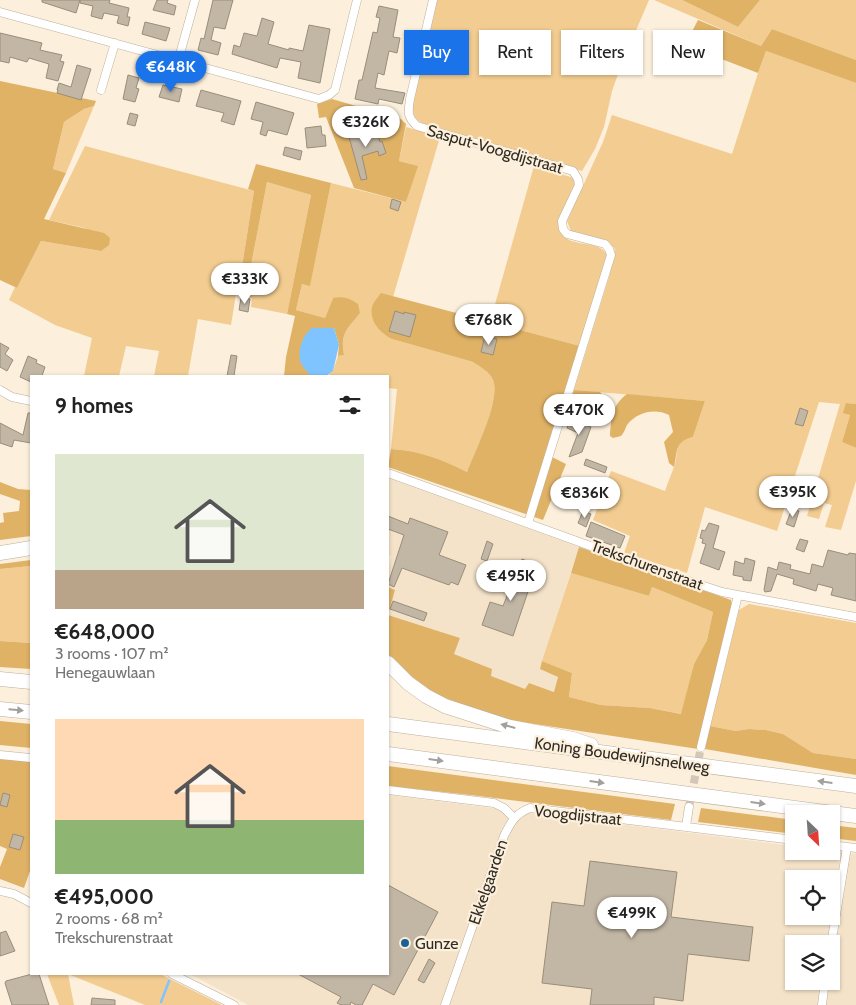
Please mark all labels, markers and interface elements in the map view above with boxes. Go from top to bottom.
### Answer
chip: Buy [404,30,469,75]
chip: Rent [479,30,551,75]
chip: Filters [561,30,643,75]
chip: New [653,30,723,75]
pin: €648K [136,51,206,93]
text: €648K [147,57,195,76]
pin: €326K [331,106,401,148]
text: €326K [343,112,389,131]
street label: Sasput-Voogdijstraat [425,121,566,178]
pin: €333K [210,262,280,305]
text: €333K [222,269,268,288]
pin: €768K [454,304,524,346]
text: €768K [466,310,512,329]
icon: filters [336,391,364,419]
text: 9 homes [55,393,133,418]
pin: €470K [544,394,614,436]
text: €470K [554,400,604,419]
pin: €836K [550,476,620,519]
pin: €395K [758,476,828,518]
text: €395K [770,482,816,501]
text: €836K [561,483,609,502]
icon: home [165,486,255,576]
street label: Trekschurenstraat [588,536,706,594]
pin: €495K [476,560,546,602]
text: €495K [487,566,535,585]
text: €648,000 [55,619,155,644]
text: 3 rooms · 107 m² [55,644,169,663]
text: Henegauwlaan [55,663,155,682]
one-way arrow [8,706,24,714]
one-way arrow [500,722,515,730]
street label: Koning Boudewijnsnelweg [533,733,712,777]
icon: home [165,751,255,841]
one-way arrow [428,757,444,765]
one-way arrow [589,778,605,786]
one-way arrow [817,778,833,786]
one-way arrow [750,799,766,807]
street label: Voogdijstraat [533,801,623,829]
north arrow [785,805,840,860]
map controls [785,805,840,990]
street label: Ekkelgaarden [465,837,511,927]
button: locate [785,870,840,925]
text: €495,000 [55,884,154,909]
pin: €499K [597,896,667,939]
text: €499K [608,903,656,922]
text: 2 rooms · 68 m² [55,909,163,928]
text: Trekschurenstraat [55,928,173,947]
place label: Gunze [415,934,459,953]
button: layers [785,935,840,990]
marker: Gunze [399,937,411,949]

